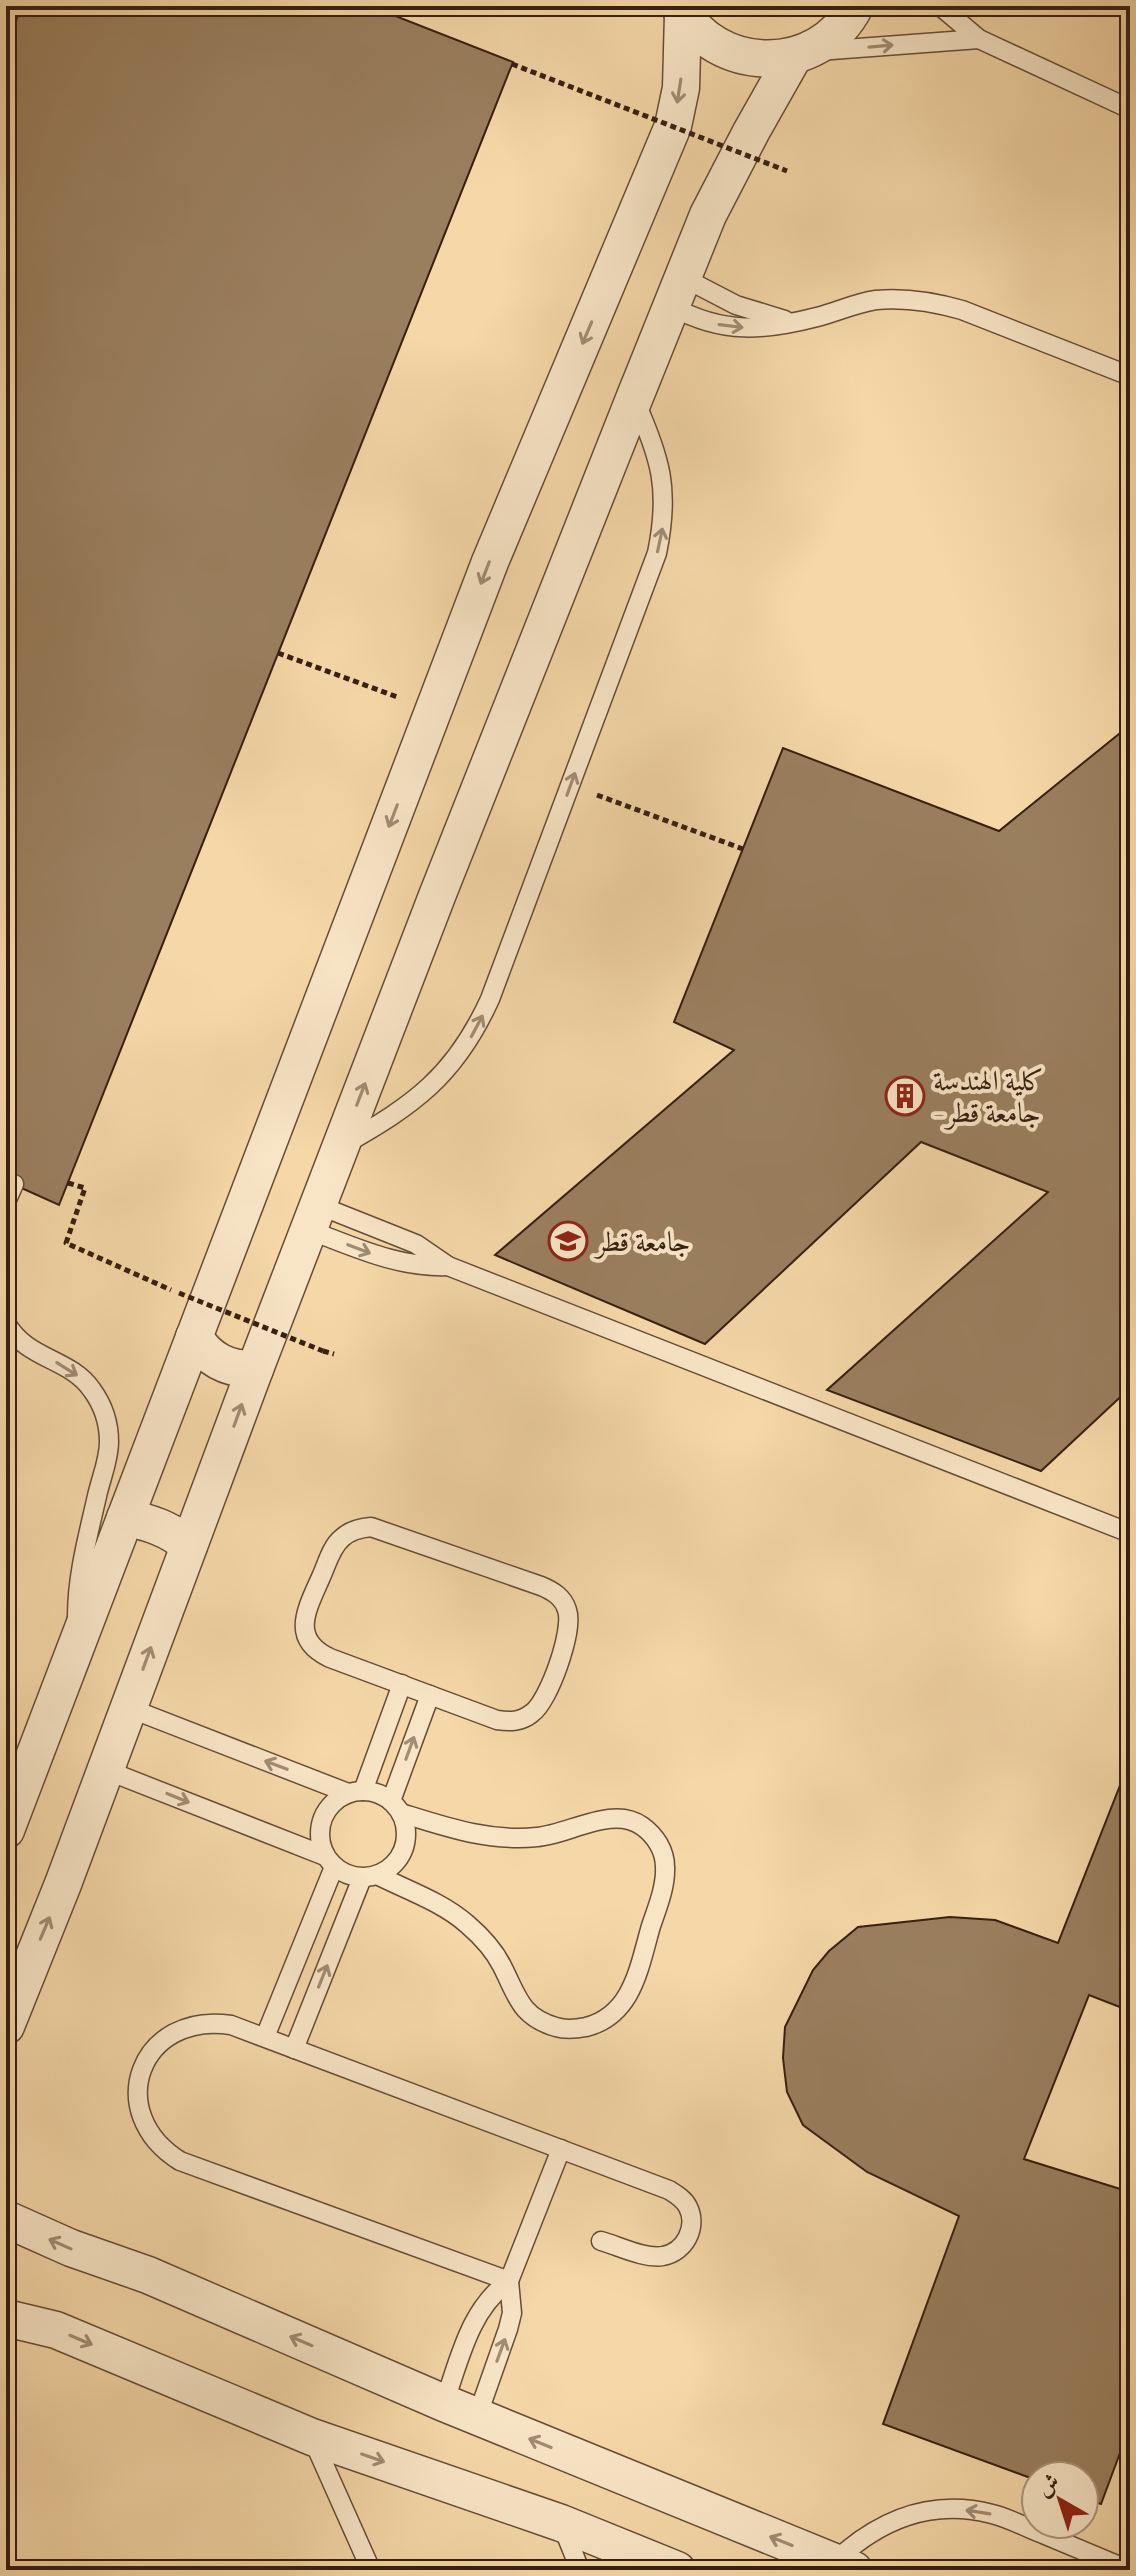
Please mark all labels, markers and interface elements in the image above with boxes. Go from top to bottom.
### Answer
one-way arrow [867,38,894,53]
one-way arrow [671,78,686,104]
one-way arrow [717,319,744,334]
one-way arrow [578,321,593,345]
one-way arrow [653,527,668,553]
one-way arrow [477,560,491,585]
one-way arrow [565,772,579,797]
one-way arrow [385,803,399,828]
one-way arrow [469,1015,485,1038]
place label: كلية الهندسة - جامعة قطر [933,1064,1044,1130]
building icon: كلية الهندسة - جامعة قطر [884,1075,926,1117]
one-way arrow [355,1082,369,1107]
school or university icon: جامعة قطر [547,1220,589,1262]
place label: جامعة قطر [593,1225,690,1259]
one-way arrow [347,1243,371,1257]
one-way arrow [55,1361,78,1377]
one-way arrow [232,1403,246,1428]
one-way arrow [141,1647,155,1671]
one-way arrow [404,1736,419,1761]
one-way arrow [264,1757,289,1771]
one-way arrow [165,1792,190,1806]
one-way arrow [38,1916,53,1940]
one-way arrow [317,1964,331,1989]
one-way arrow [48,2235,73,2250]
one-way arrow [289,2333,314,2348]
one-way arrow [68,2334,92,2348]
one-way arrow [495,2338,509,2363]
one-way arrow [529,2434,553,2449]
one-way arrow [361,2452,386,2467]
north arrow [1020,2460,1100,2540]
text: ش [1031,2468,1065,2502]
one-way arrow [966,2504,992,2519]
one-way arrow [769,2532,794,2547]

